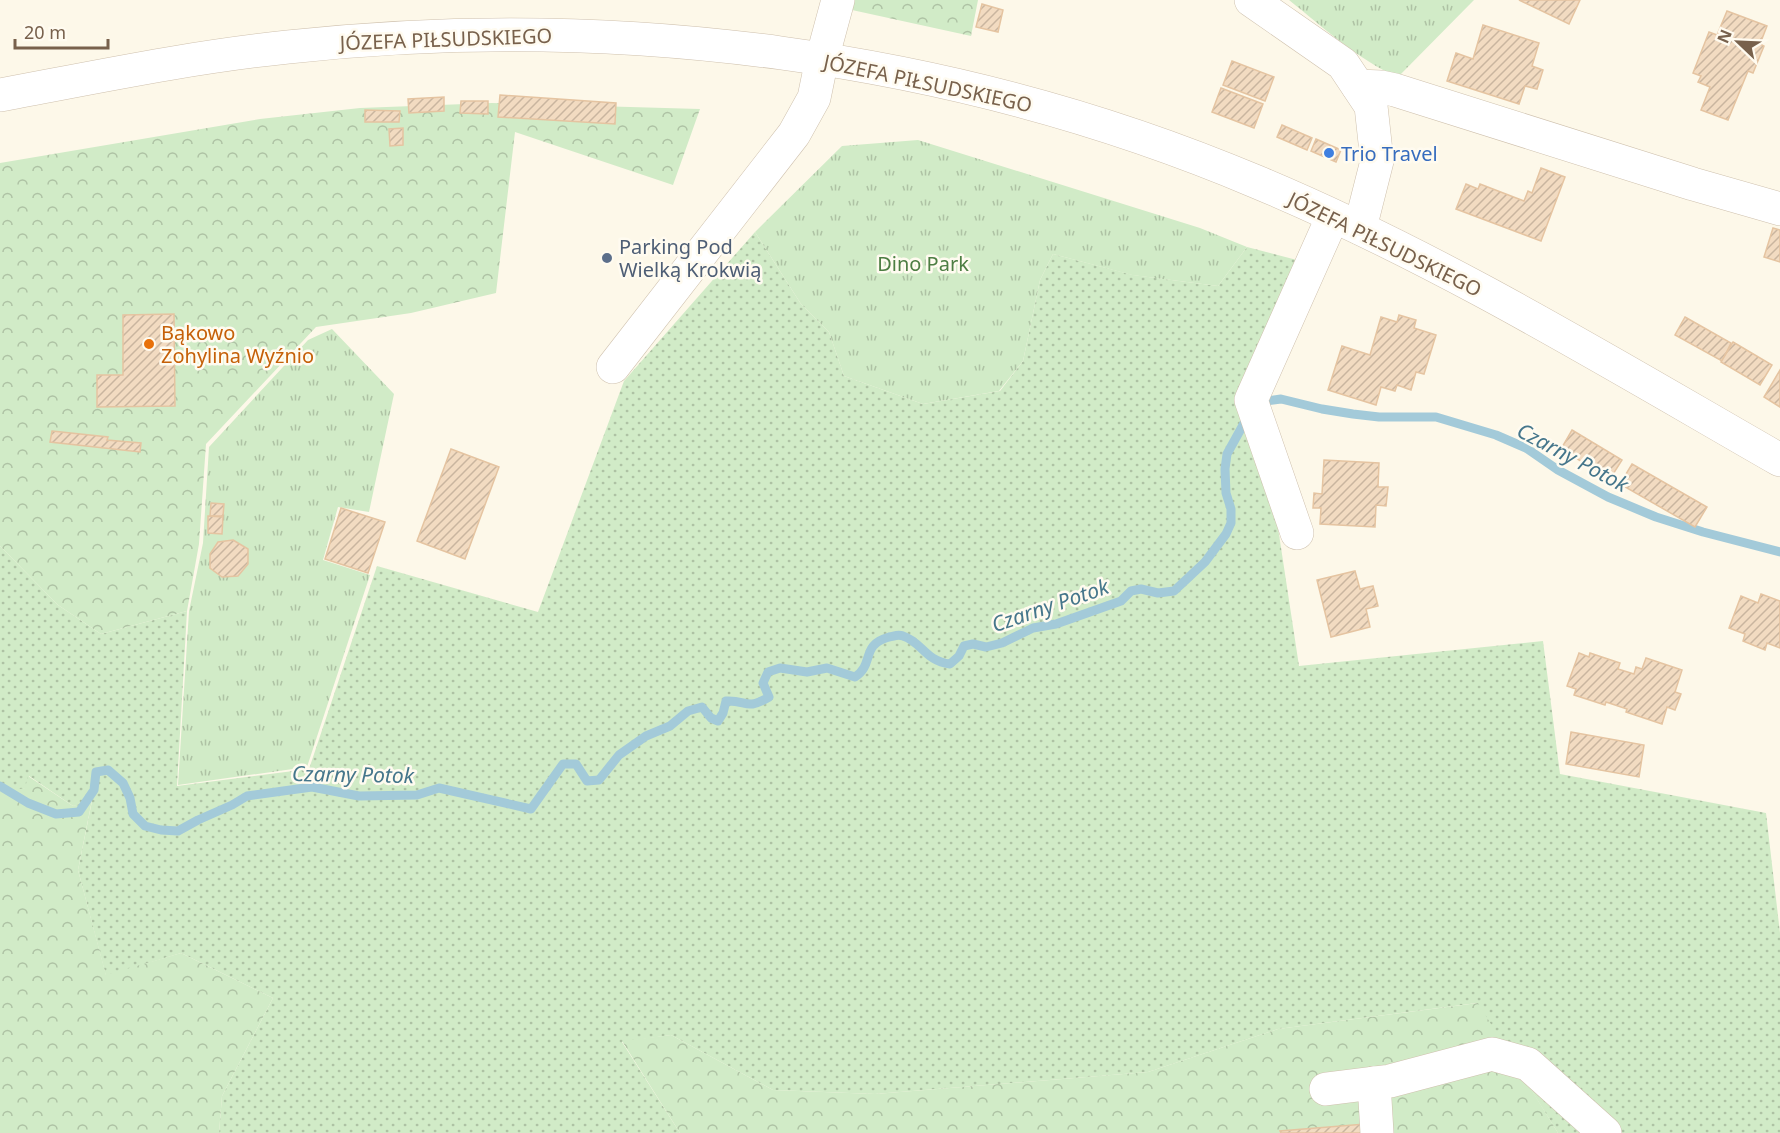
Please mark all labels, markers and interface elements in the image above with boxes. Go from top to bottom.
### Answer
scale bar [15,12,108,50]
north arrow [1708,12,1768,72]
text: 20 m [24,20,66,44]
street label: JÓZEFA PIŁSUDSKIEGO [337,22,553,56]
text: N [1712,26,1737,46]
street label: JÓZEFA PIŁSUDSKIEGO [819,47,1035,118]
place label: Trio Travel [1341,140,1438,167]
marker: Trio Travel [1322,146,1336,160]
street label: JÓZEFA PIŁSUDSKIEGO [1282,184,1486,303]
place label: Parking Pod Wielką Krokwią [619,233,761,283]
park label: Dino Park [877,250,969,277]
marker: Parking Pod Wielką Krokwią [600,251,614,265]
place label: Bąkowo Zohylina Wyźnio [161,319,314,369]
marker: Bąkowo Zohylina Wyźnio [142,337,156,351]
water label: Czarny Potok [1512,416,1635,499]
water label: Czarny Potok [988,571,1114,638]
water label: Czarny Potok [292,759,416,789]

